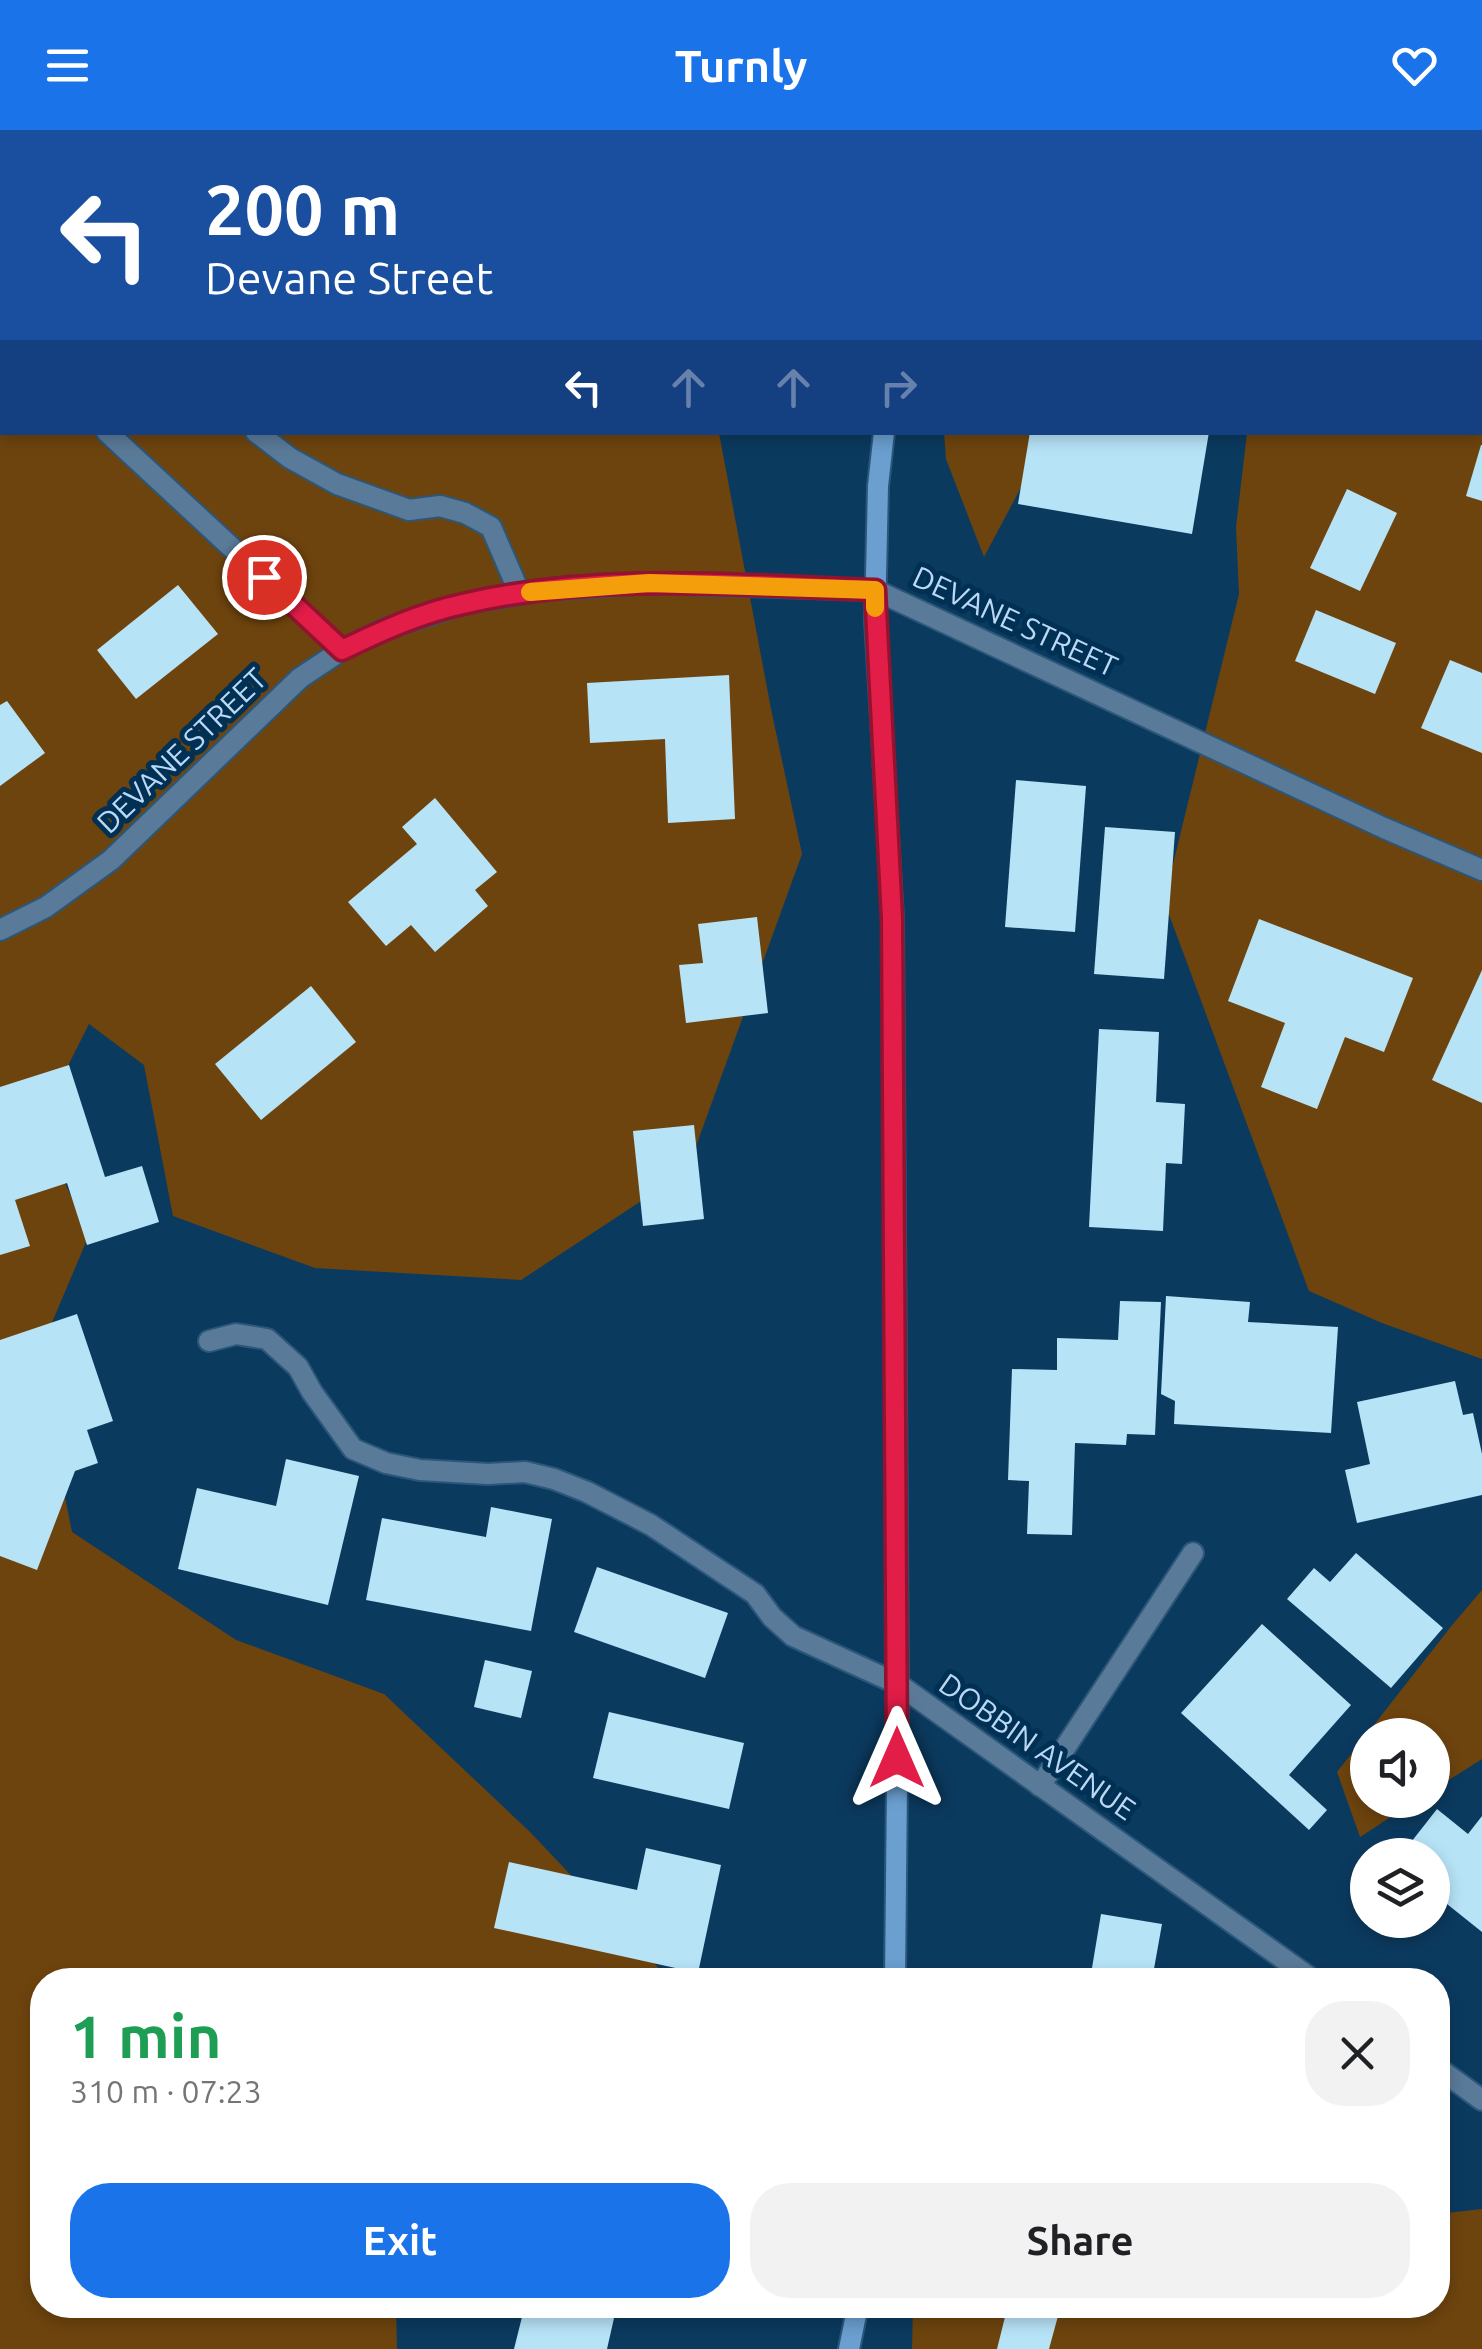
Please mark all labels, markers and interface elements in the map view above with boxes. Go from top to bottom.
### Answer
icon: menu [40,38,95,93]
icon: heart [1387,38,1442,93]
text: Turnly [675,40,807,91]
icon: left [40,170,170,300]
text: 200 m [205,170,400,248]
text: Devane Street [205,252,493,303]
icon: left [556,360,611,415]
icon: ahead [661,360,716,415]
icon: ahead [766,360,821,415]
icon: right [871,360,926,415]
pin [222,535,307,620]
icon: arrive [237,550,292,605]
street label: DEVANE STREET [908,559,1123,683]
street label: DEVANE STREET [90,661,273,839]
street label: DOBBIN AVENUE [933,1666,1142,1826]
position arrow [845,1706,949,1810]
map controls [1350,1718,1450,1938]
button: sound [1350,1718,1450,1818]
button: layers [1350,1838,1450,1938]
button: close [1305,2001,1410,2106]
text: 1 min [70,2002,222,2069]
text: 310 m · 07:23 [70,2073,262,2109]
button: Exit [70,2183,730,2298]
button: Share [750,2183,1410,2298]

